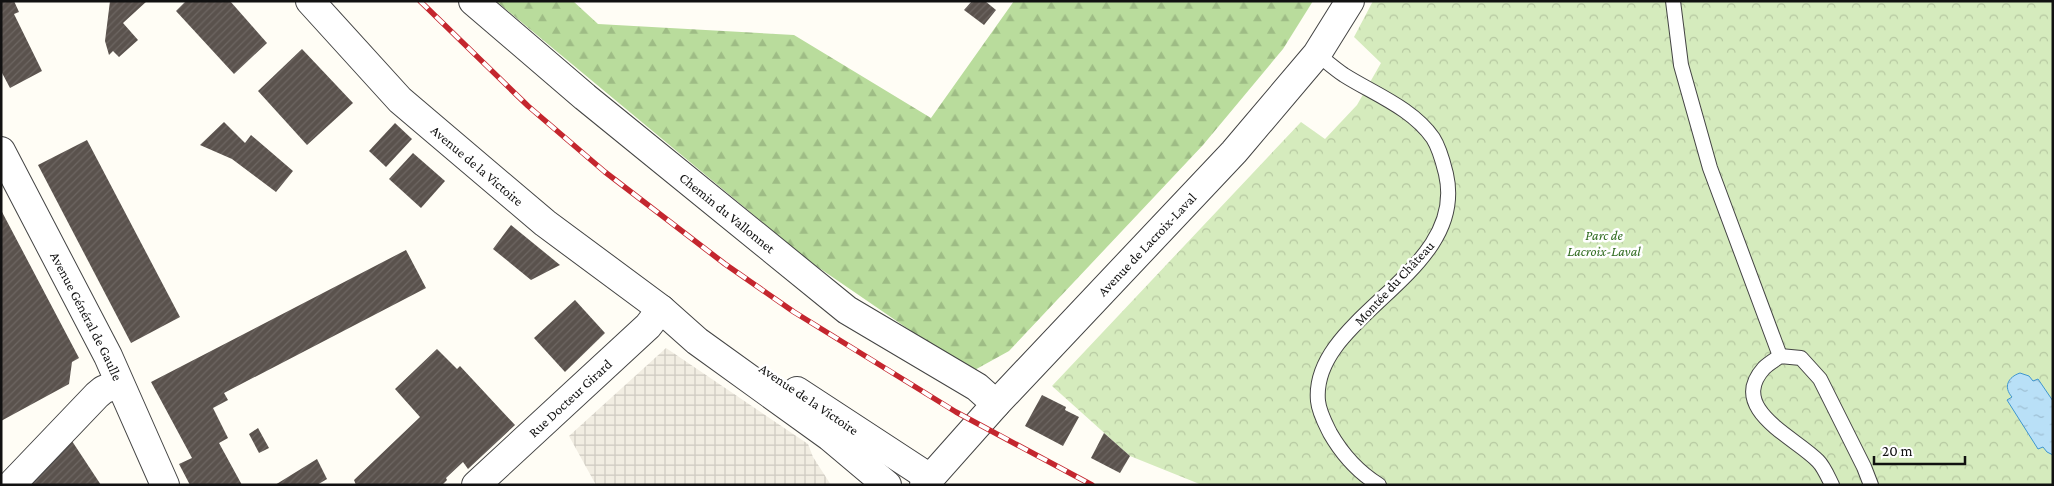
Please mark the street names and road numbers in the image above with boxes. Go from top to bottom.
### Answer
street label: Avenue de la Victoire [428,122,527,209]
street label: Chemin du Vallonnet [676,169,779,257]
street label: Avenue de Lacroix-Laval [1094,189,1200,299]
street label: Montée du Château [1351,237,1438,329]
street label: Avenue Général de Gaulle [47,249,126,383]
street label: Rue Docteur Girard [525,355,615,440]
street label: Avenue de la Victoire [756,360,862,438]

